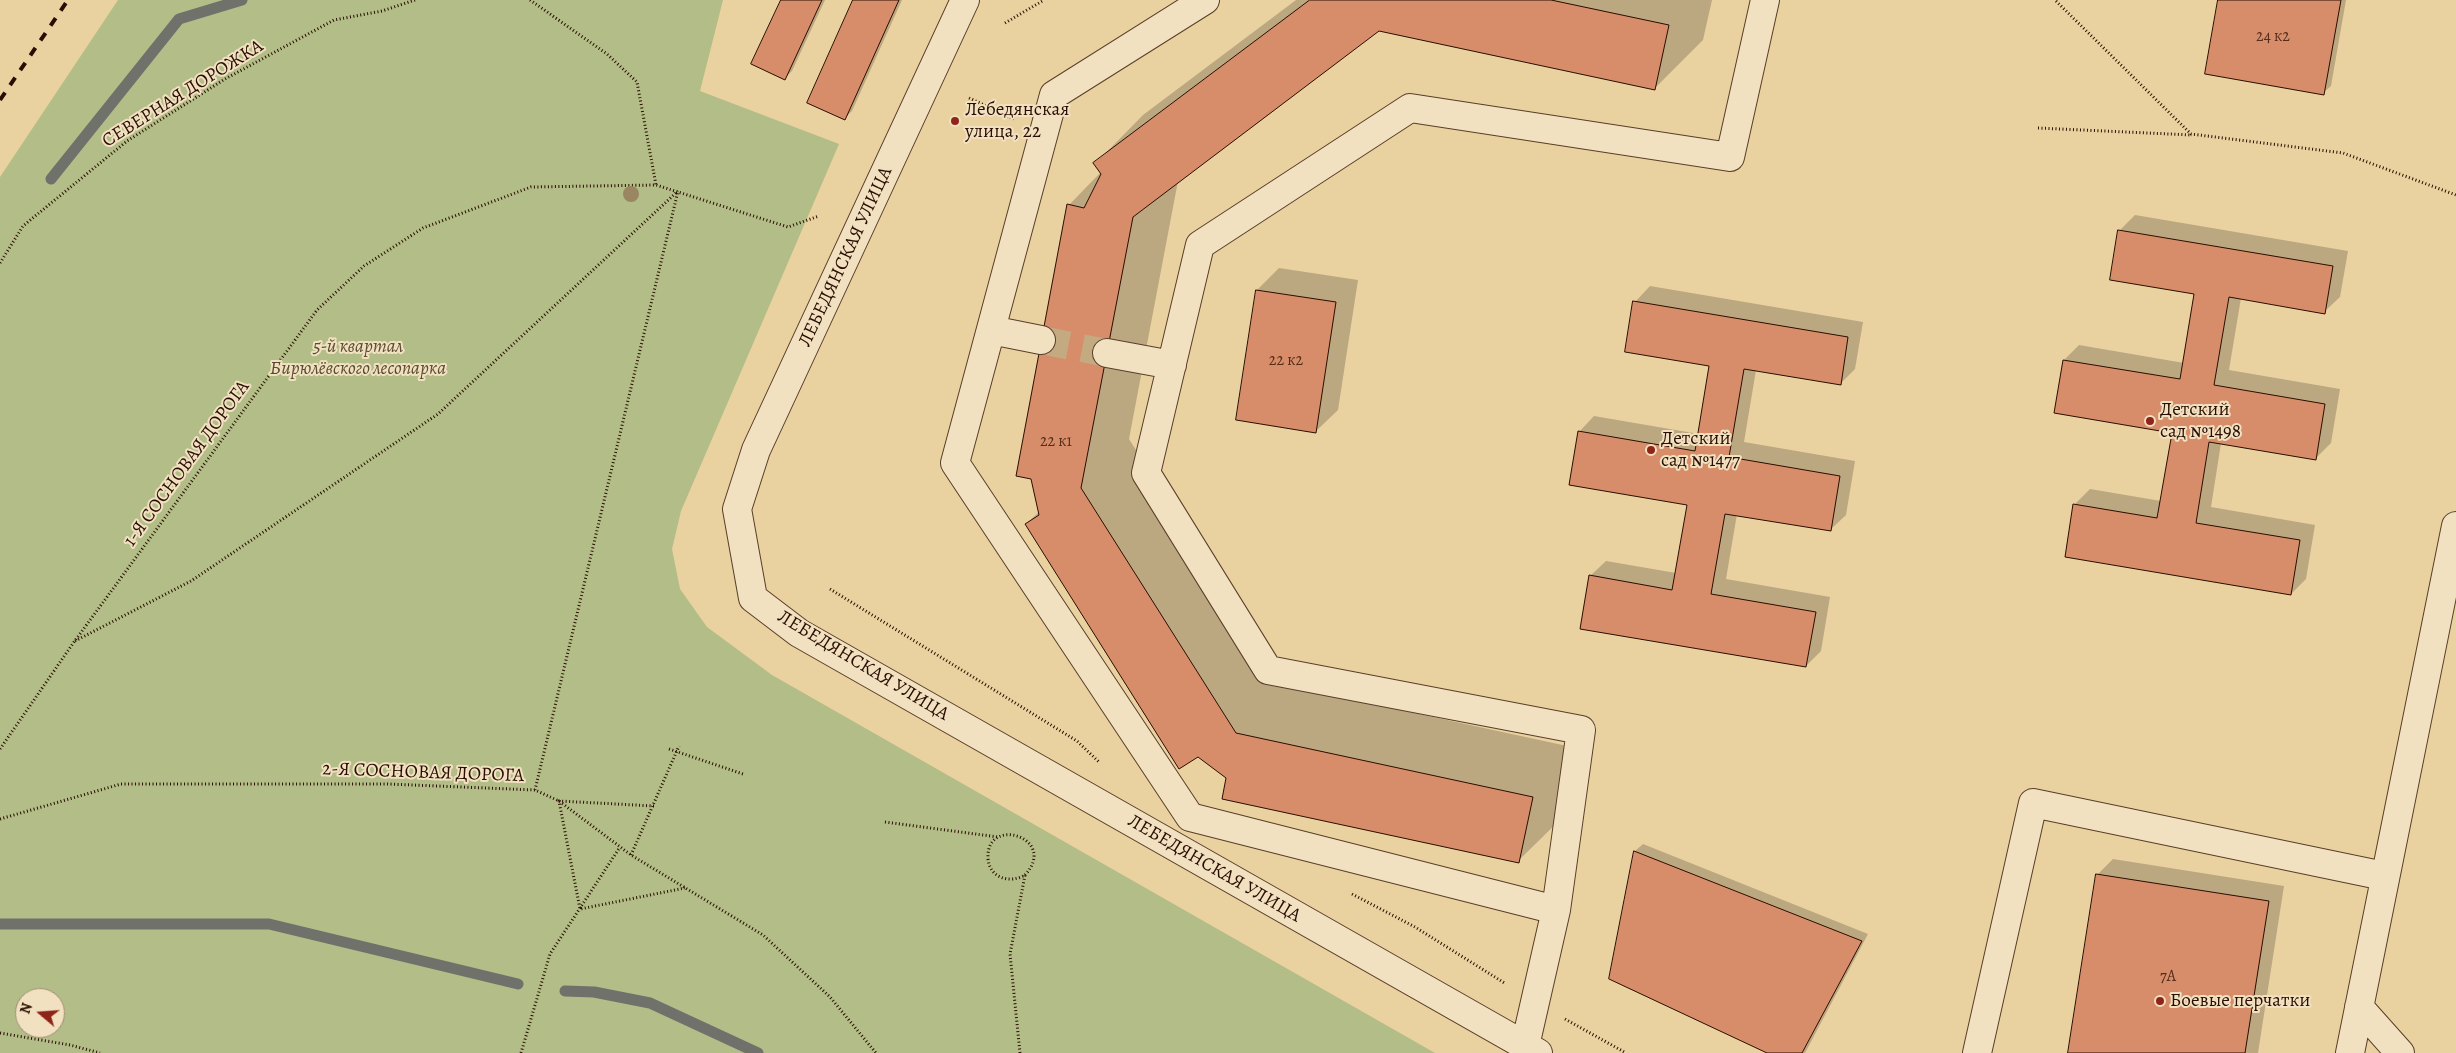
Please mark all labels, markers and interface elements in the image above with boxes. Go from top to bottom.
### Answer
house number: 24 к2 [2256,27,2290,47]
street label: СЕВЕРНАЯ ДОРОЖКА [98,35,268,153]
place label: Лебедянская улица, 22 [965,99,1069,143]
marker: Лебедянская улица, 22 [949,115,961,127]
street label: ЛЕБЕДЯНСКАЯ УЛИЦА [794,163,898,351]
park label: 5-й квартал Бирюлёвского лесопарка [270,336,446,380]
house number: 22 к2 [1269,351,1303,371]
street label: 1-Я СОСНОВАЯ ДОРОГА [119,377,255,551]
place label: Детский сад №1498 [2160,399,2241,443]
marker: Детский сад №1498 [2144,415,2156,427]
place label: Детский сад №1477 [1661,428,1740,472]
house number: 22 к1 [1040,432,1072,452]
marker: Детский сад №1477 [1645,444,1657,456]
street label: ЛЕБЕДЯНСКАЯ УЛИЦА [773,606,953,726]
street label: 2-Я СОСНОВАЯ ДОРОГА [322,758,524,788]
street label: ЛЕБЕДЯНСКАЯ УЛИЦА [1123,810,1305,928]
house number: 7А [2160,967,2176,987]
north arrow [15,988,65,1038]
place label: Боевые перчатки [2170,990,2310,1012]
marker: Боевые перчатки [2154,995,2166,1007]
text: N [16,1001,37,1016]

